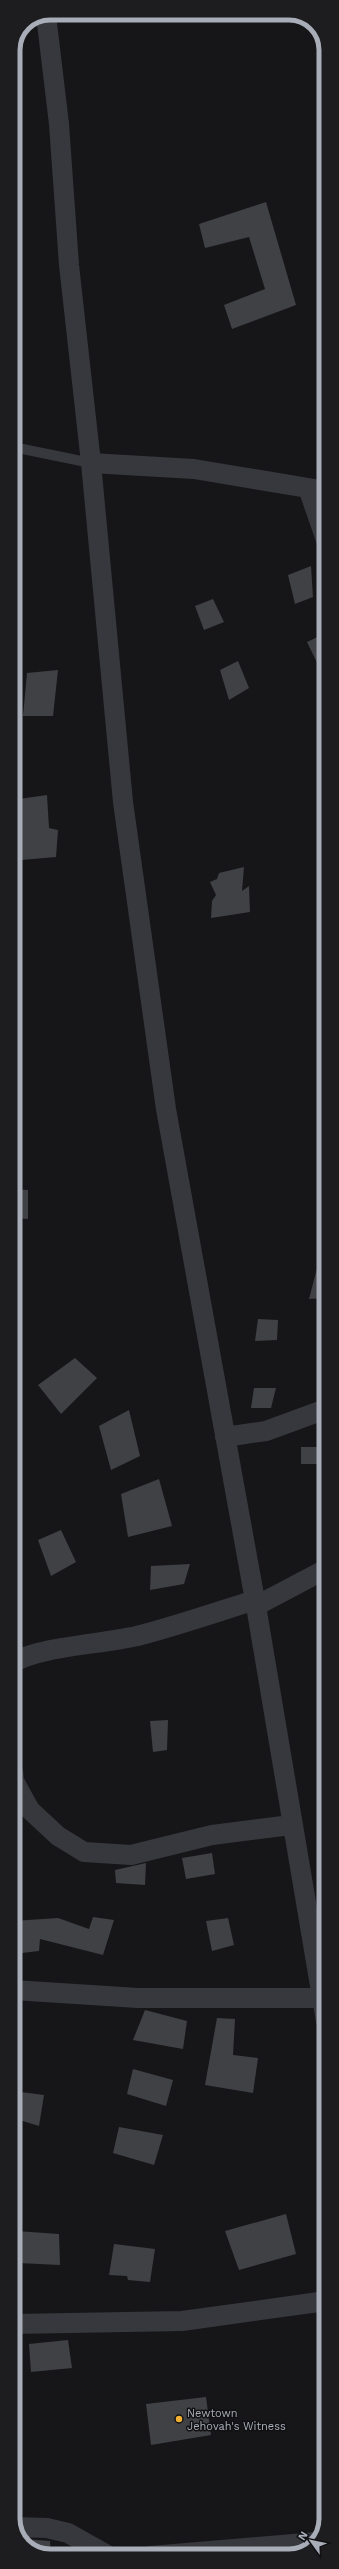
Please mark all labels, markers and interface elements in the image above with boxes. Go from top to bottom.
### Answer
place label: Newtown Jehovah's Witness [187,2407,286,2433]
marker: Newtown Jehovah's Witness [174,2414,184,2424]
north arrow [291,2521,331,2561]
text: N [295,2529,311,2543]

